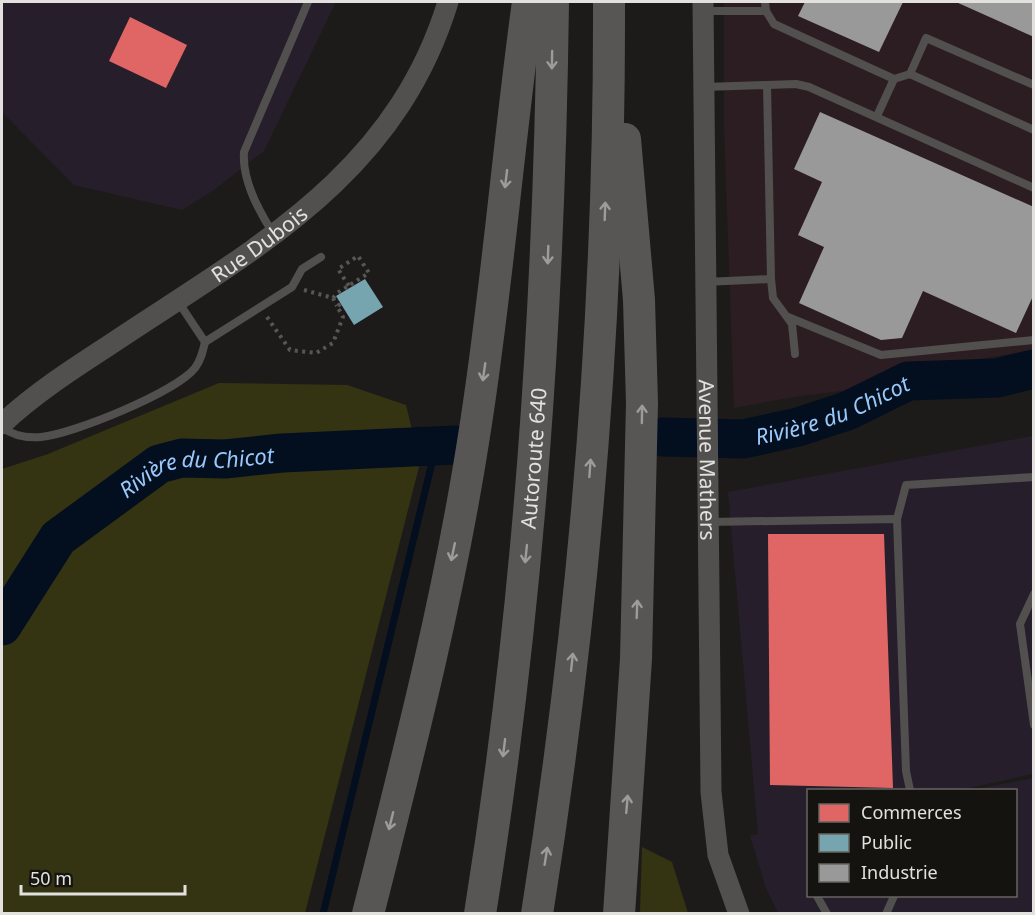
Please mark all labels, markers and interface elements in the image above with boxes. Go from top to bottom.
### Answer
one-way arrow [546,49,558,69]
one-way arrow [500,168,511,188]
street label: Rue Dubois [205,199,313,289]
one-way arrow [600,201,611,221]
one-way arrow [542,244,553,264]
one-way arrow [478,362,489,382]
water label: Rivière du Chicot [752,367,916,451]
street label: Avenue Mathers [693,379,722,541]
street label: Autoroute 640 [514,387,552,530]
one-way arrow [636,405,647,425]
water label: Rivière du Chicot [112,439,277,504]
one-way arrow [585,459,596,479]
one-way arrow [447,541,458,561]
one-way arrow [520,544,531,564]
one-way arrow [632,599,643,619]
one-way arrow [567,653,578,673]
one-way arrow [498,737,509,757]
legend [807,789,1017,897]
one-way arrow [622,794,633,814]
text: Commerces [861,800,962,824]
one-way arrow [385,811,397,830]
text: Public [861,830,912,854]
one-way arrow [541,846,552,866]
scale bar [21,858,184,896]
text: Industrie [861,860,938,884]
text: 50 m [30,866,72,890]

